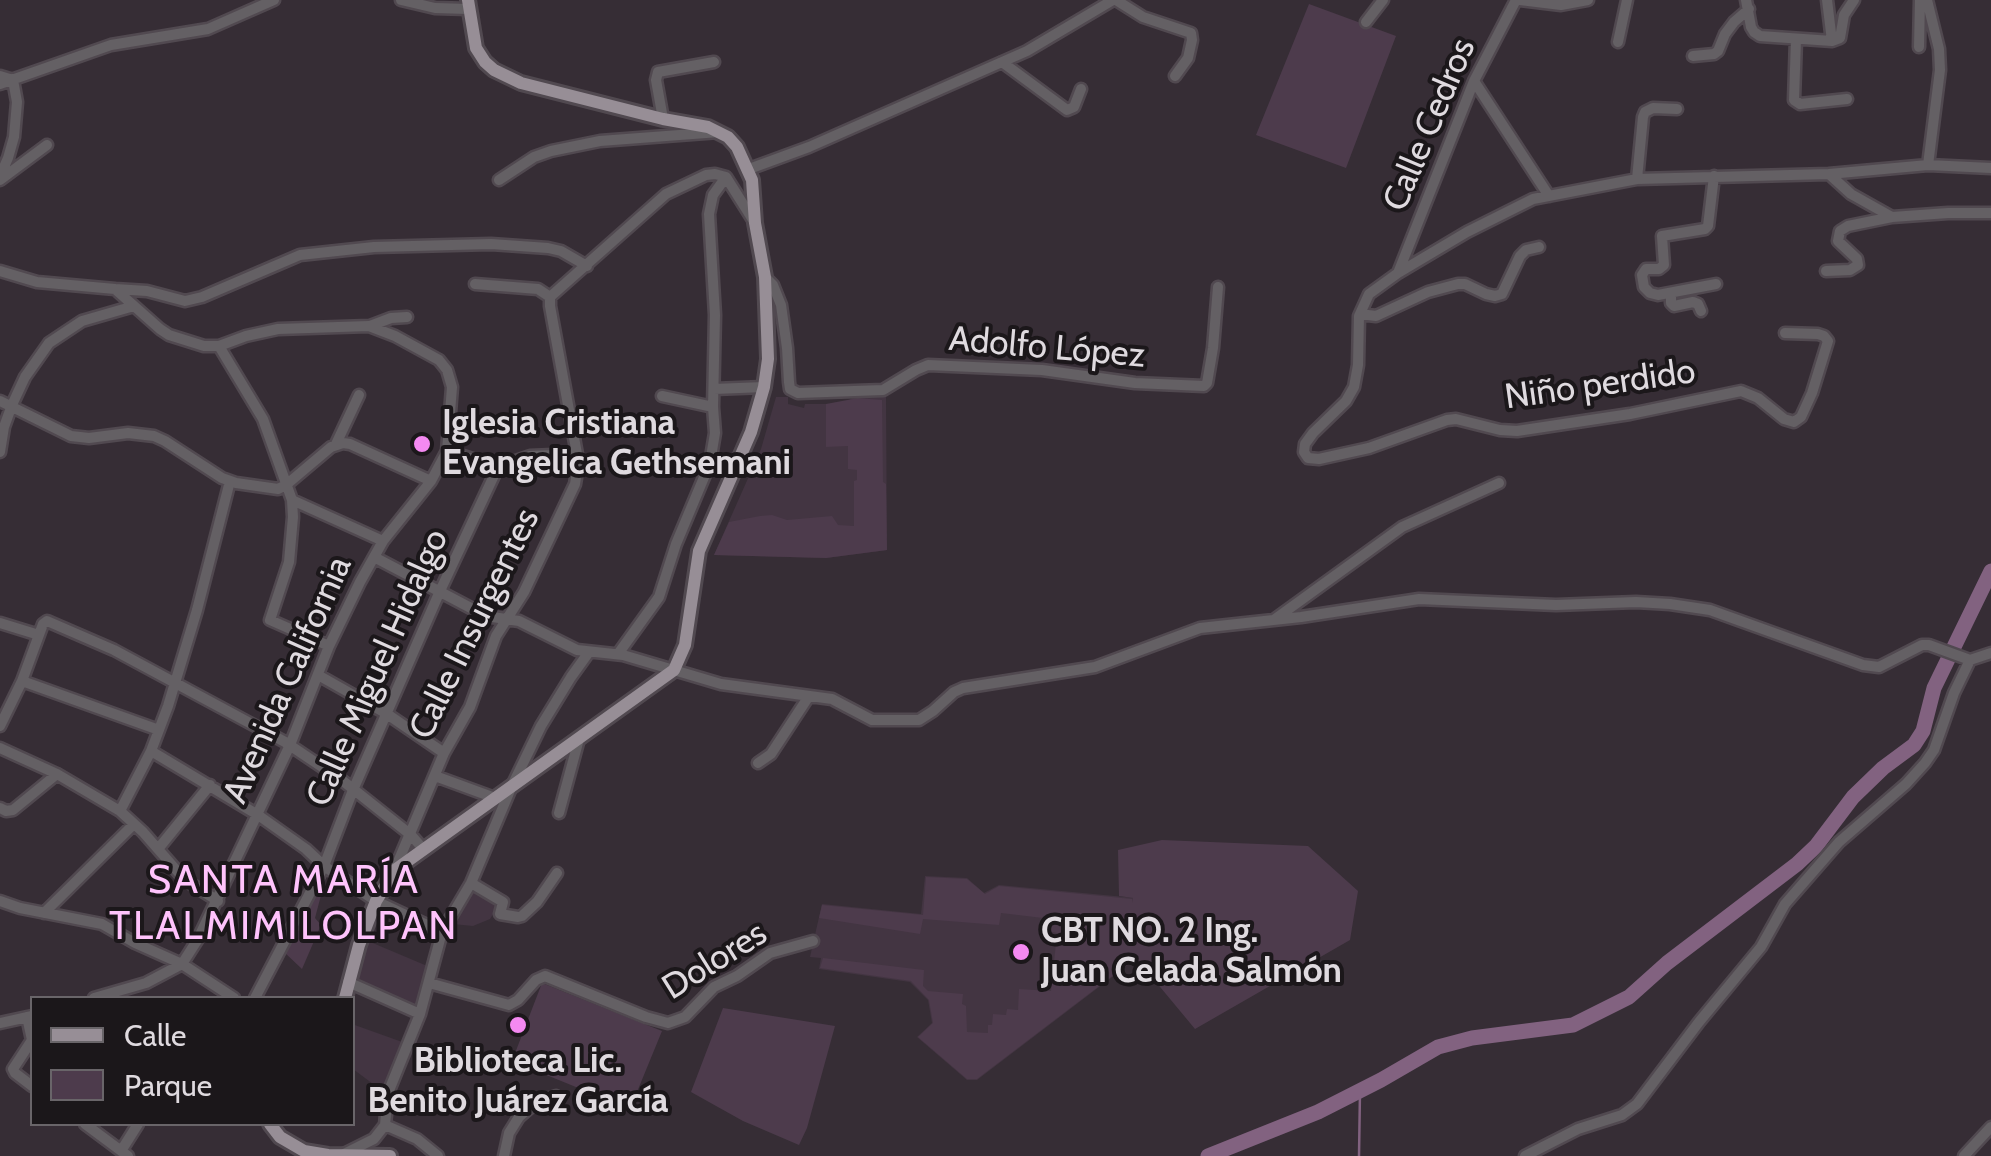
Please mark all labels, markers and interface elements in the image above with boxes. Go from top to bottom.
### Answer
street label: Calle Cedros [1375,32,1485,218]
street label: Adolfo López [947,319,1147,377]
street label: Niño perdido [1502,351,1698,419]
place label: Iglesia Cristiana Evangelica Gethsemani [442,403,791,485]
marker: Iglesia Cristiana Evangelica Gethsemani [411,433,433,455]
street label: Calle Insurgentes [401,502,549,746]
street label: Calle Miguel Hidalgo [298,523,458,813]
street label: Avenida California [215,550,361,810]
district label: SANTA MARÍA TLALMIMILOLPAN [109,857,459,951]
place label: CBT NO. 2 Ing. Juan Celada Salmón [1041,911,1342,993]
street label: Dolores [655,913,775,1009]
marker: CBT NO. 2 Ing. Juan Celada Salmón [1010,941,1032,963]
legend [30,996,355,1126]
marker: Biblioteca Lic. Benito Juárez García [507,1014,529,1036]
text: Calle [124,1017,186,1054]
place label: Biblioteca Lic. Benito Juárez García [367,1041,669,1123]
text: Parque [124,1067,212,1104]

